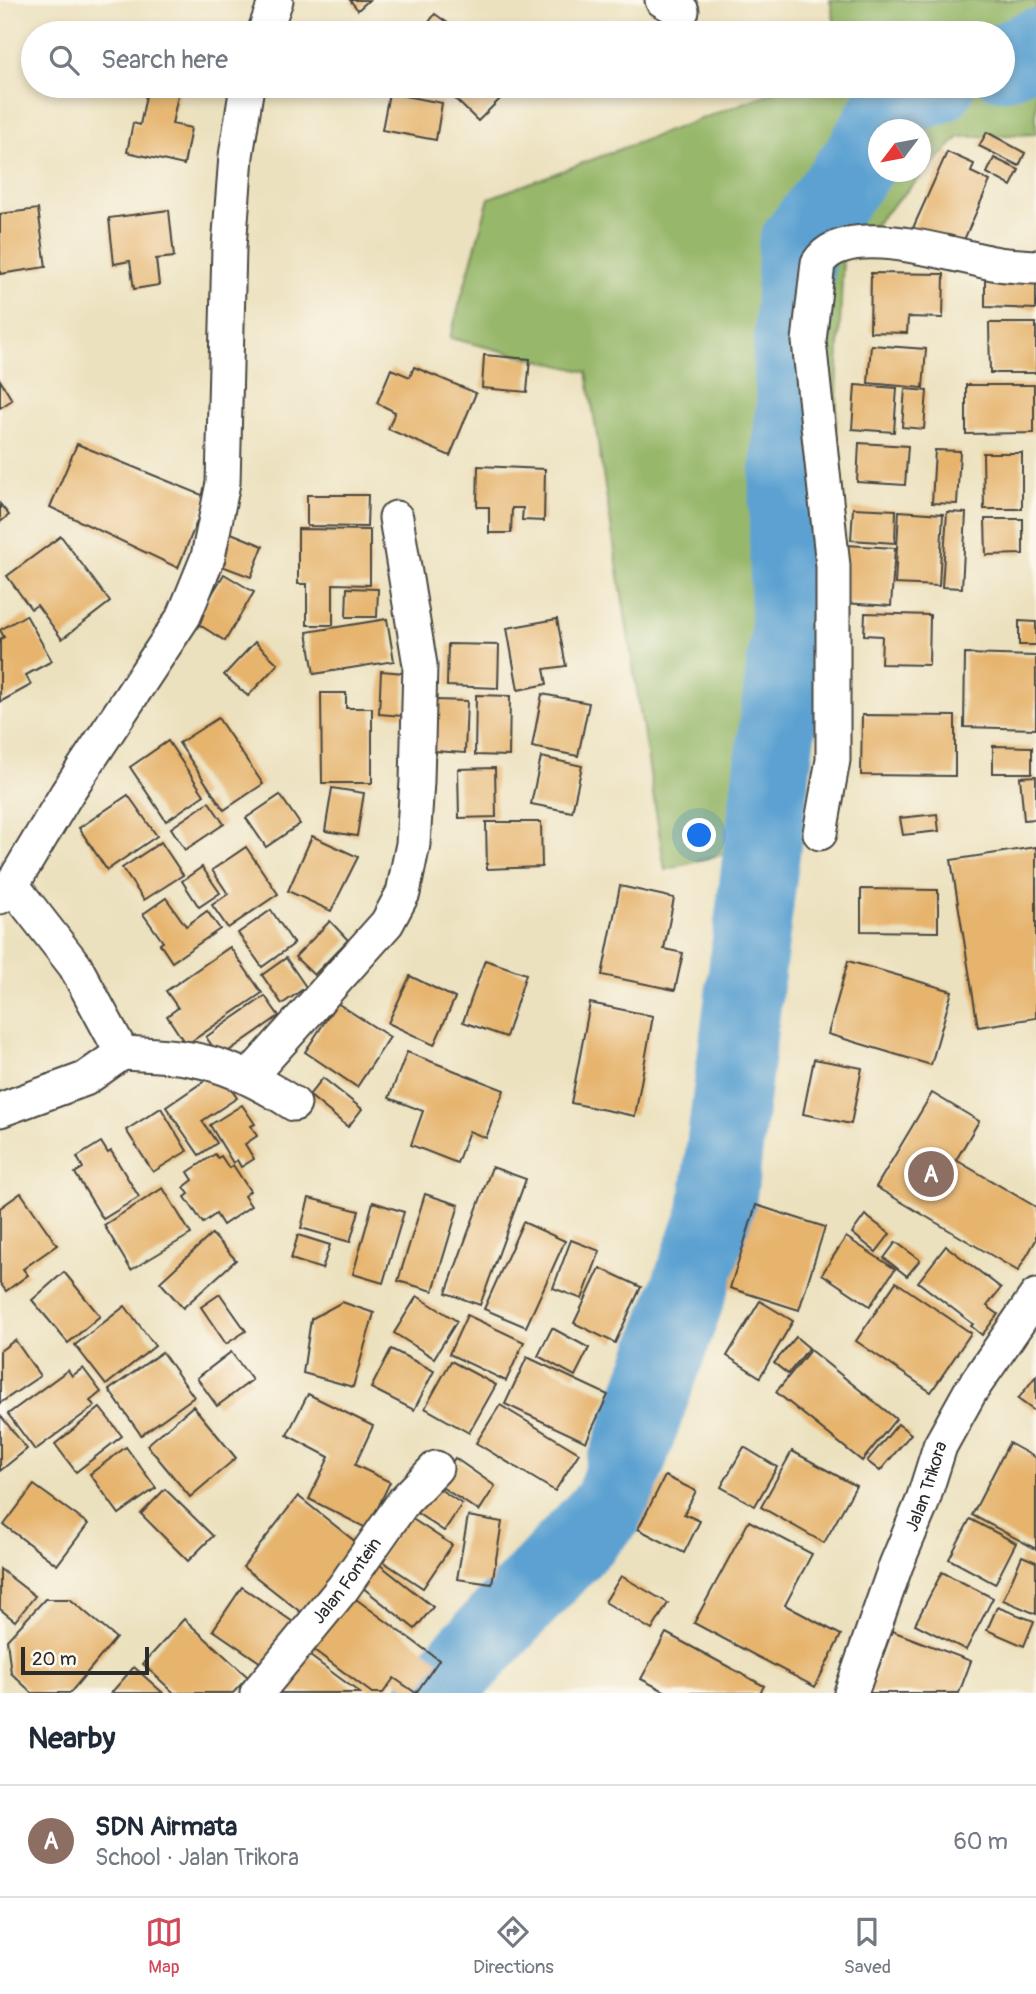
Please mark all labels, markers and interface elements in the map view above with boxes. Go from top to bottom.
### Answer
search box [21,21,1015,98]
icon: search [45,41,83,79]
text: Search here [101,44,228,76]
north arrow [868,119,931,182]
your location [682,818,716,852]
pin: A [908,1148,954,1200]
street label: Jalan Trikora [900,1436,952,1535]
street label: Jalan Fontein [307,1533,386,1628]
scale bar [21,1644,149,1676]
text: 20 m [32,1647,77,1671]
text: Nearby [28,1720,115,1757]
text: SDN Airmata [95,1811,237,1843]
text: A [44,1827,58,1856]
text: 60 m [953,1827,1008,1856]
text: School · Jalan Trikora [95,1843,299,1872]
tab: Map [145,1913,183,1979]
tab: Directions [473,1913,554,1979]
tab: Saved [844,1913,891,1979]

